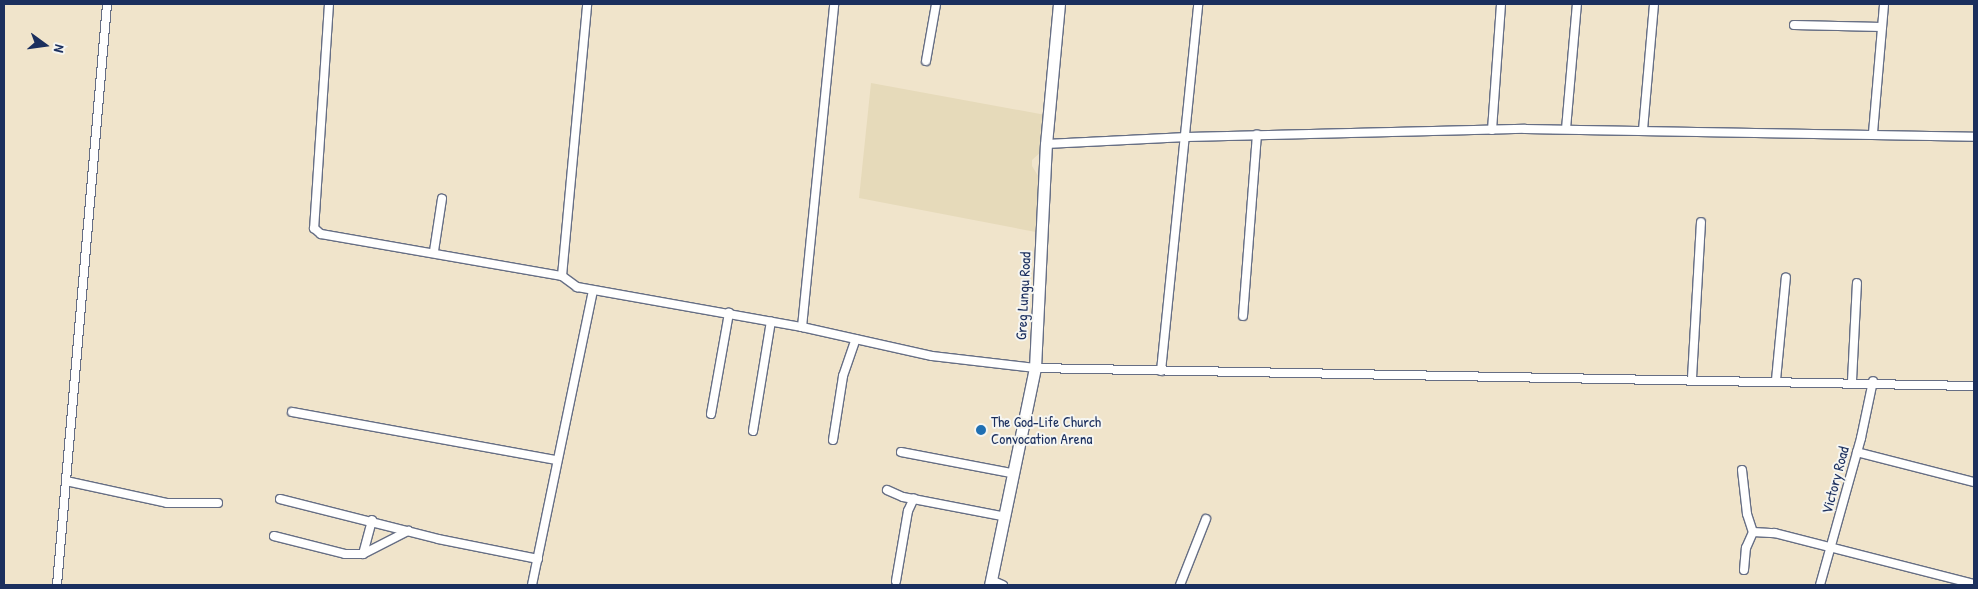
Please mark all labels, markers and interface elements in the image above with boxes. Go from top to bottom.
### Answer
north arrow [20,20,70,70]
text: N [50,43,70,55]
street label: Greg Lungu Road [1012,252,1034,340]
place label: The God-Life Church Convocation Arena [991,412,1101,447]
marker: The God-Life Church Convocation Arena [975,424,987,436]
street label: Victory Road [1817,444,1853,516]

